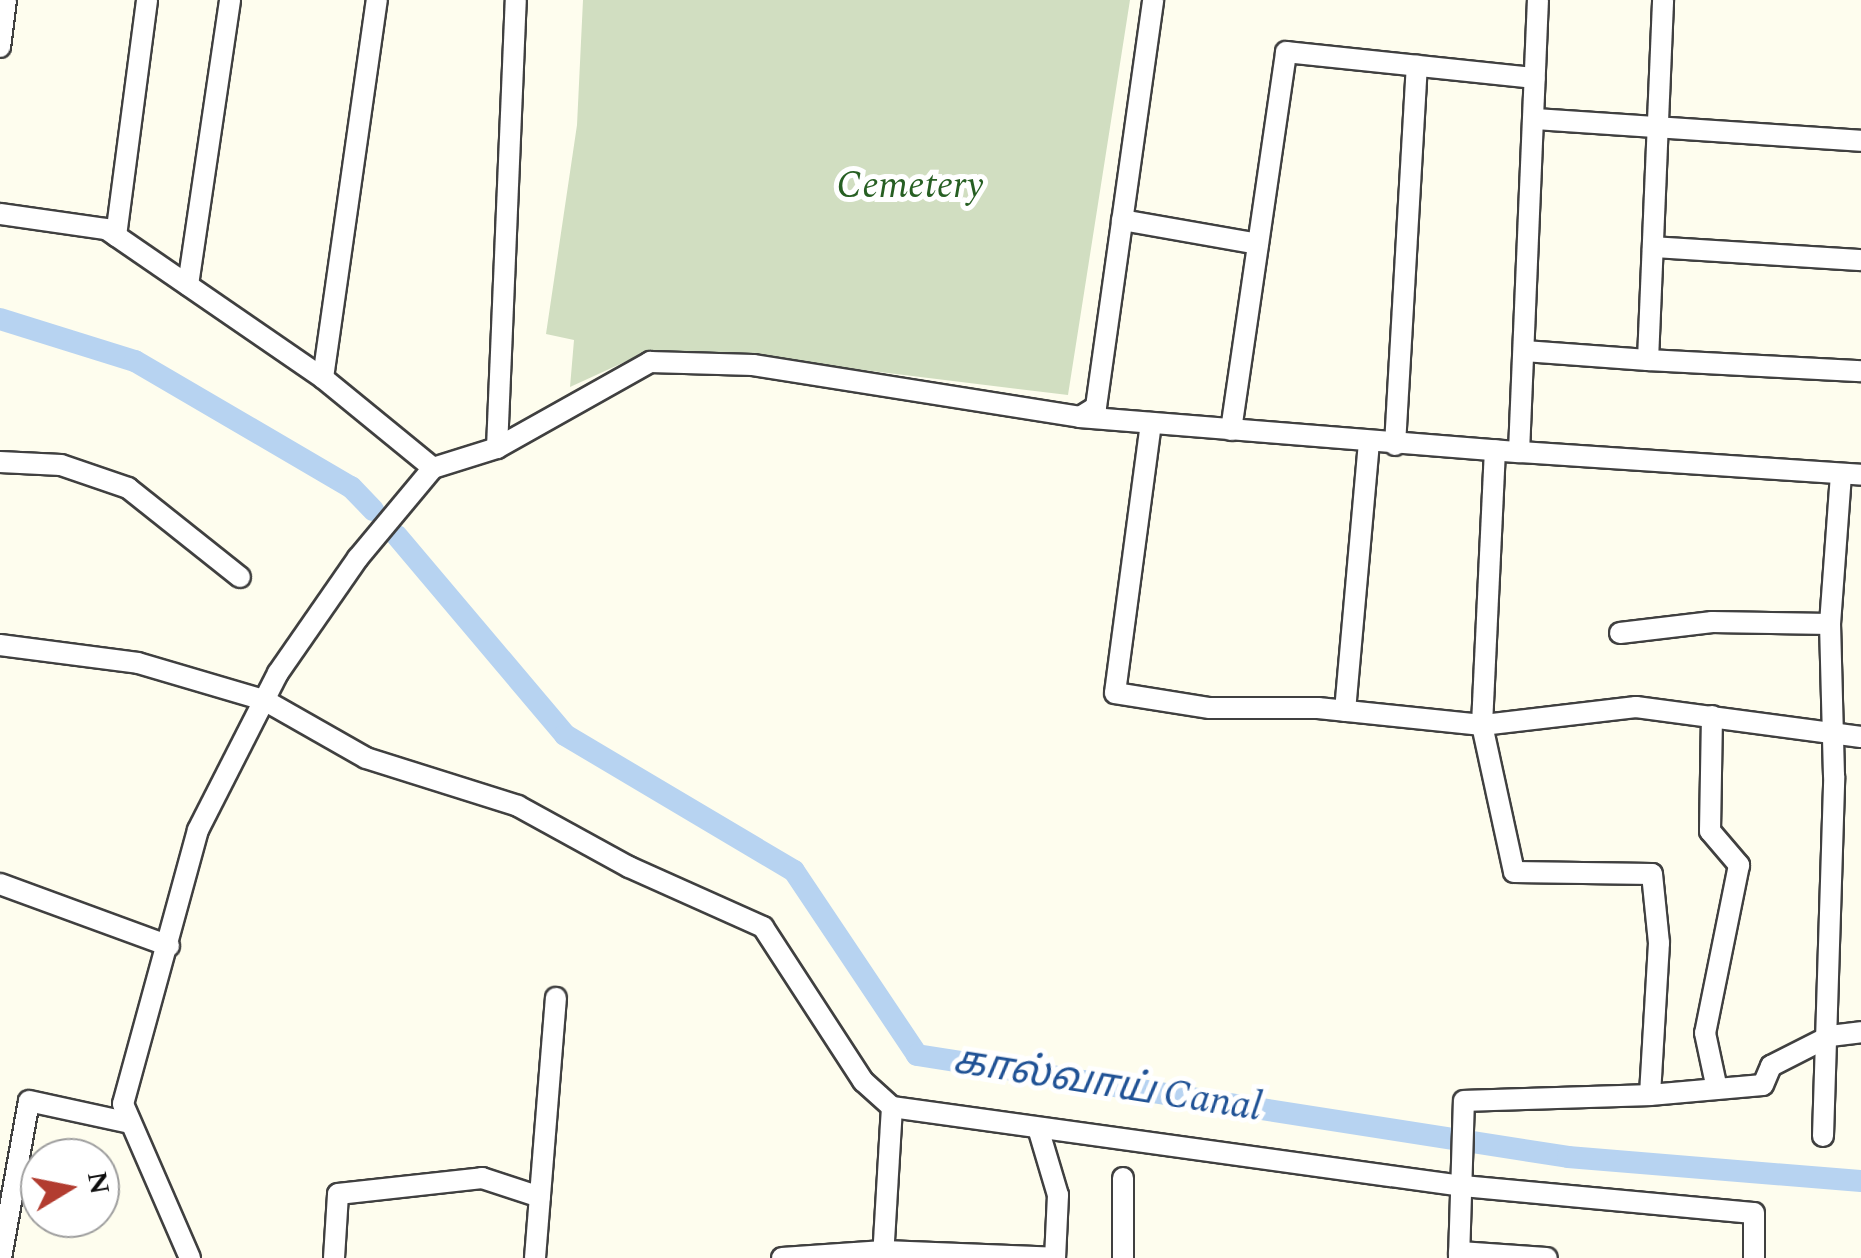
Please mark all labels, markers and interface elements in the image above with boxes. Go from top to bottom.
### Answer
park label: Cemetery [837,164,983,210]
water label: கால்வாய் Canal [949,1037,1265,1133]
north arrow [20,1138,120,1238]
text: N [75,1168,121,1198]

